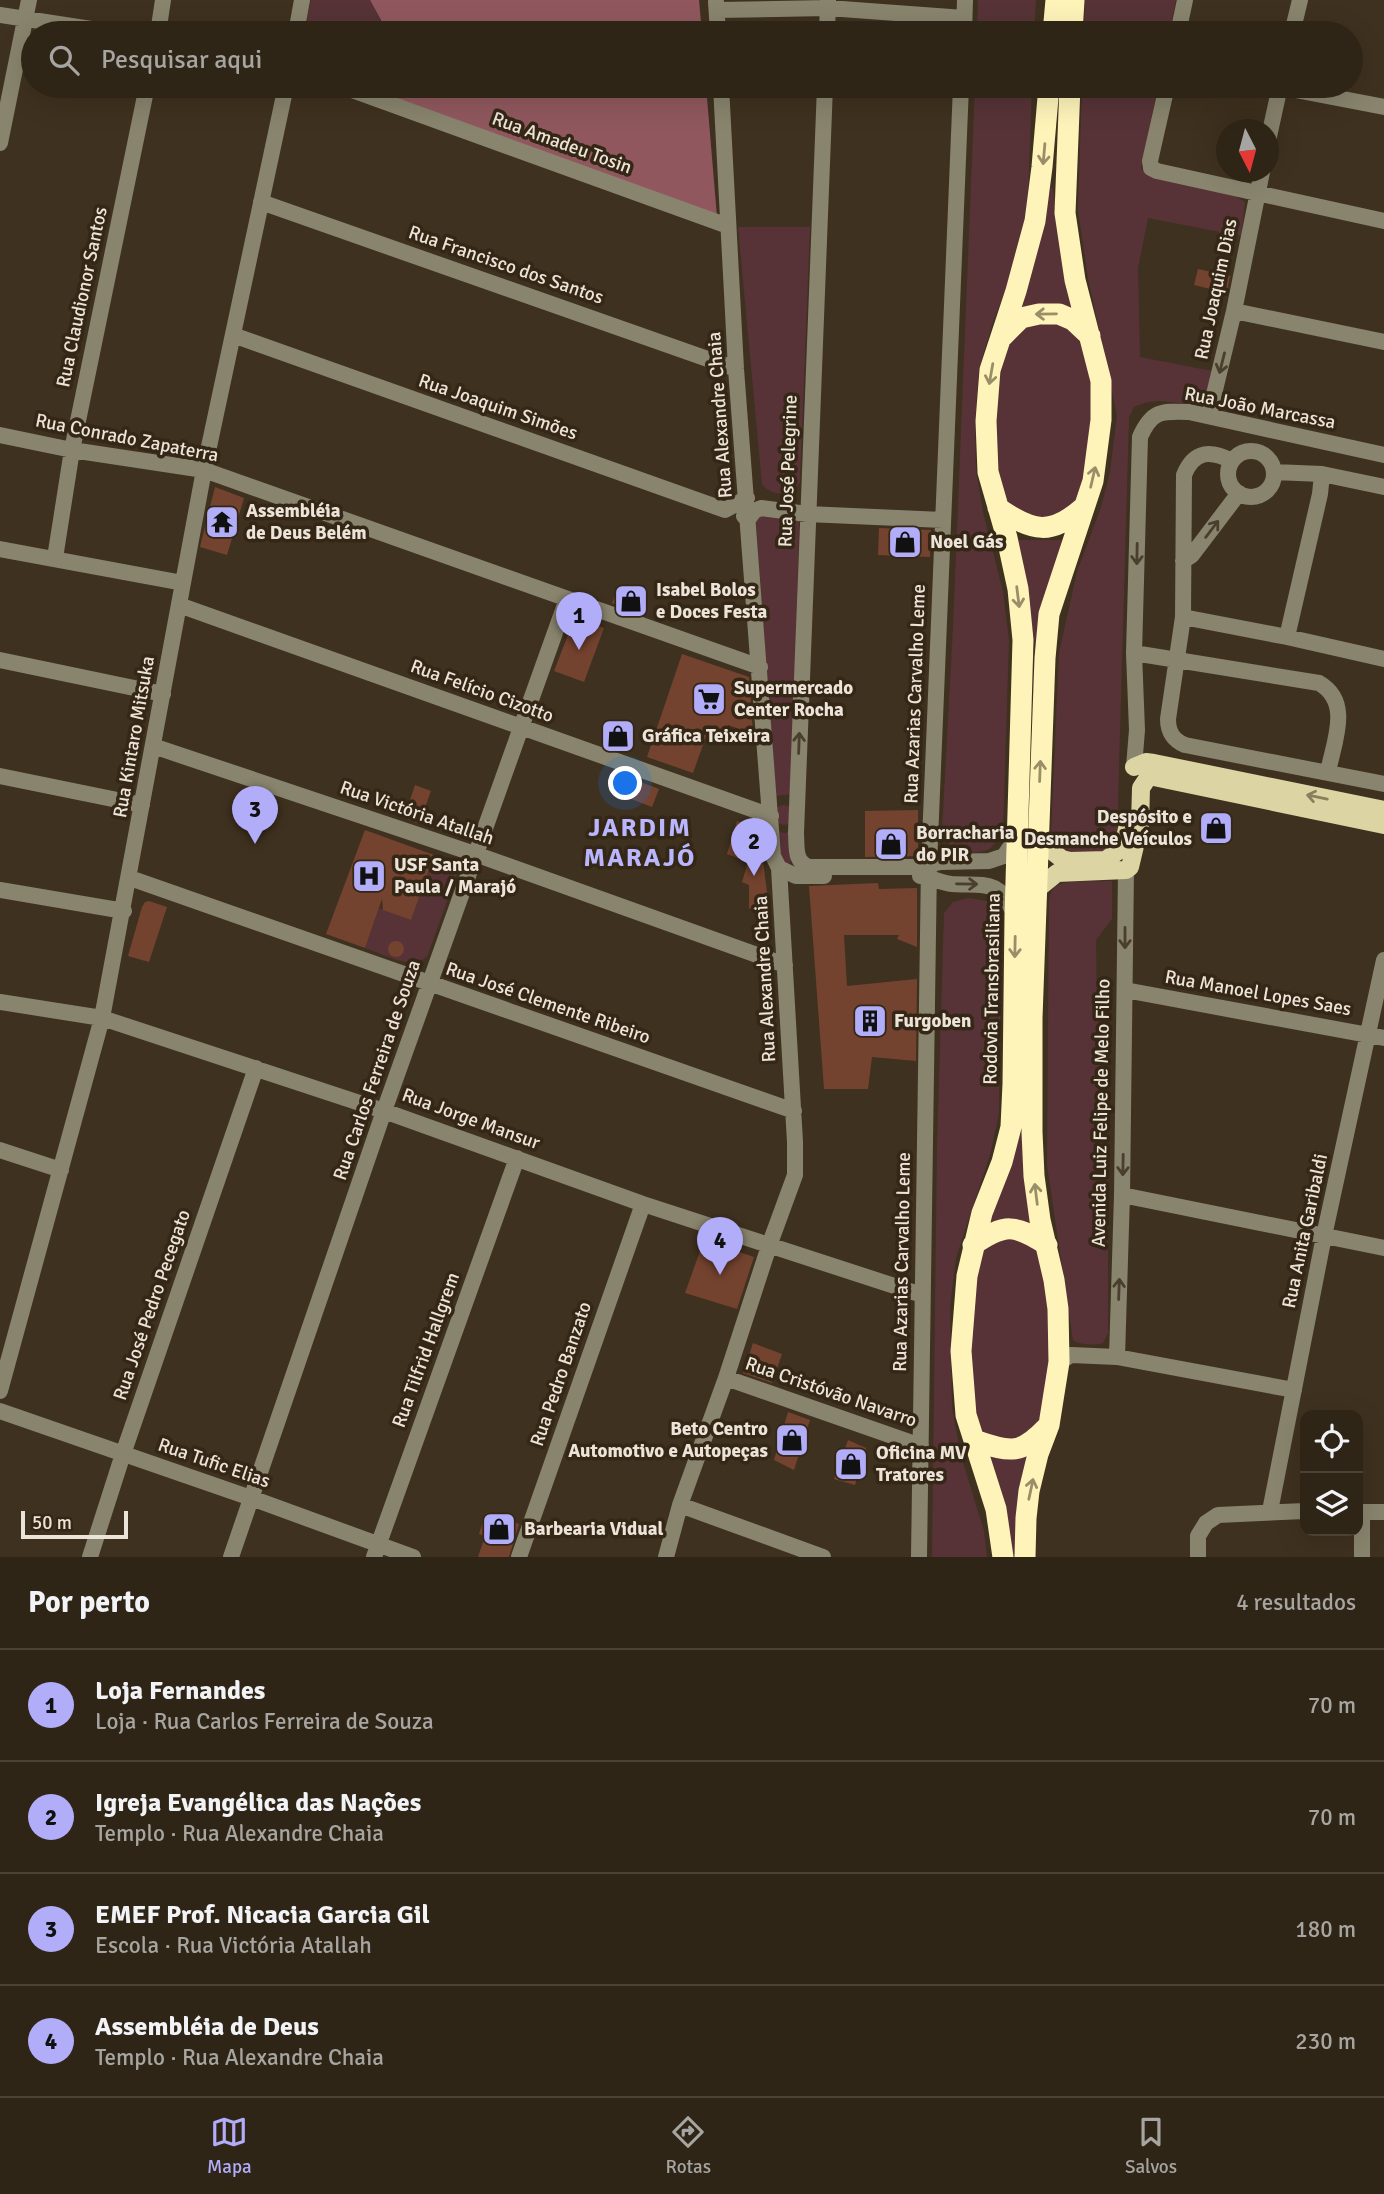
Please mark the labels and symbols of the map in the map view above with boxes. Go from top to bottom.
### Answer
street label: Rua Amadeu Tosin [489,107,635,179]
north arrow [1216,119,1279,182]
one-way arrow [1037,142,1050,165]
street label: Rua Claudionor Santos [51,205,113,389]
street label: Rua Joaquim Dias [1189,216,1243,362]
street label: Rua Francisco dos Santos [405,220,607,310]
one-way arrow [1035,308,1058,321]
street label: Rua Alexandre Chaia [702,331,738,499]
one-way arrow [1214,351,1228,374]
one-way arrow [983,362,997,385]
street label: Rua Joaquim Simões [415,369,581,445]
street label: Rua João Marcassa [1182,382,1338,434]
street label: Rua José Pelegrine [773,394,803,548]
street label: Rua Conrado Zapaterra [33,408,221,468]
one-way arrow [1087,466,1101,489]
place label: Assembléia de Deus Belém [246,499,367,545]
temple icon: Assembléia de Deus Belém [203,503,241,541]
one-way arrow [1205,520,1220,538]
shop icon: Noel Gás [886,523,924,561]
place label: Noel Gás [930,530,1003,554]
one-way arrow [1130,542,1144,565]
place label: Isabel Bolos e Doces Festa [656,578,768,624]
shop icon: Isabel Bolos e Doces Festa [612,582,650,620]
street label: Rua Azarias Carvalho Leme [899,584,931,804]
one-way arrow [1012,585,1025,608]
pin: 1 [556,592,602,650]
street label: Rua Kintaro Mitsuka [108,654,160,820]
street label: Rua Felício Cizotto [407,654,557,728]
place label: Supermercado Center Rocha [734,676,853,722]
supermarket icon: Supermercado Center Rocha [690,680,728,718]
shop icon: Gráfica Teixeira [599,717,637,755]
place label: Gráfica Teixeira [642,724,770,748]
one-way arrow [793,731,806,754]
one-way arrow [1034,760,1047,783]
your location [608,766,642,800]
street label: Rua Victória Atallah [337,775,497,851]
pin: 3 [232,786,278,844]
one-way arrow [1306,789,1329,803]
place label: Despósito e Desmanche Veículos [1024,805,1192,851]
shop icon: Despósito e Desmanche Veículos [1197,809,1235,847]
district label: JARDIM MARAJÓ [584,812,696,874]
pin: 2 [731,818,777,876]
place label: Borracharia do PIR [916,821,1015,867]
shop icon: Borracharia do PIR [872,825,910,863]
place label: USF Santa Paula / Marajó [394,853,516,899]
hospital icon: USF Santa Paula / Marajó [350,857,388,895]
one-way arrow [955,877,978,891]
street label: Rodovia Transbrasiliana [978,893,1006,1085]
street label: Rua Alexandre Chaia [749,895,781,1063]
one-way arrow [1118,926,1132,949]
one-way arrow [1008,935,1022,958]
street label: Rua Carlos Ferreira de Souza [328,957,426,1183]
street label: Rua José Clemente Ribeiro [442,957,654,1049]
street label: Rua Manoel Lopes Saes [1163,965,1353,1021]
street label: Avenida Luiz Felipe de Melo Filho [1087,978,1115,1247]
building icon: Furgoben [851,1002,889,1040]
place label: Furgoben [894,1009,971,1033]
street label: Rua Jorge Mansur [399,1083,543,1155]
street label: Rua Azarias Carvalho Leme [888,1152,916,1372]
street label: Rua Anita Garibaldi [1277,1152,1333,1310]
one-way arrow [1116,1154,1129,1177]
one-way arrow [1030,1183,1043,1206]
street label: Rua José Pedro Pecegato [108,1206,196,1403]
pin: 4 [697,1217,743,1275]
street label: Rua Tilfrid Hallgrem [387,1269,465,1431]
one-way arrow [1113,1278,1126,1301]
street label: Rua Pedro Banzato [525,1298,597,1450]
street label: Rua Cristóvão Navarro [742,1351,920,1433]
place label: Beto Centro Automotivo e Autopeças [568,1417,768,1463]
shop icon: Beto Centro Automotivo e Autopeças [773,1421,811,1459]
street label: Rua Tufic Elias [155,1433,273,1493]
place label: Oficina MV Tratores [876,1441,967,1487]
shop icon: Oficina MV Tratores [832,1445,870,1483]
one-way arrow [1024,1478,1038,1501]
scale bar [21,1508,128,1540]
shop icon: Barbearia Vidual [480,1510,518,1548]
place label: Barbearia Vidual [524,1517,663,1541]

